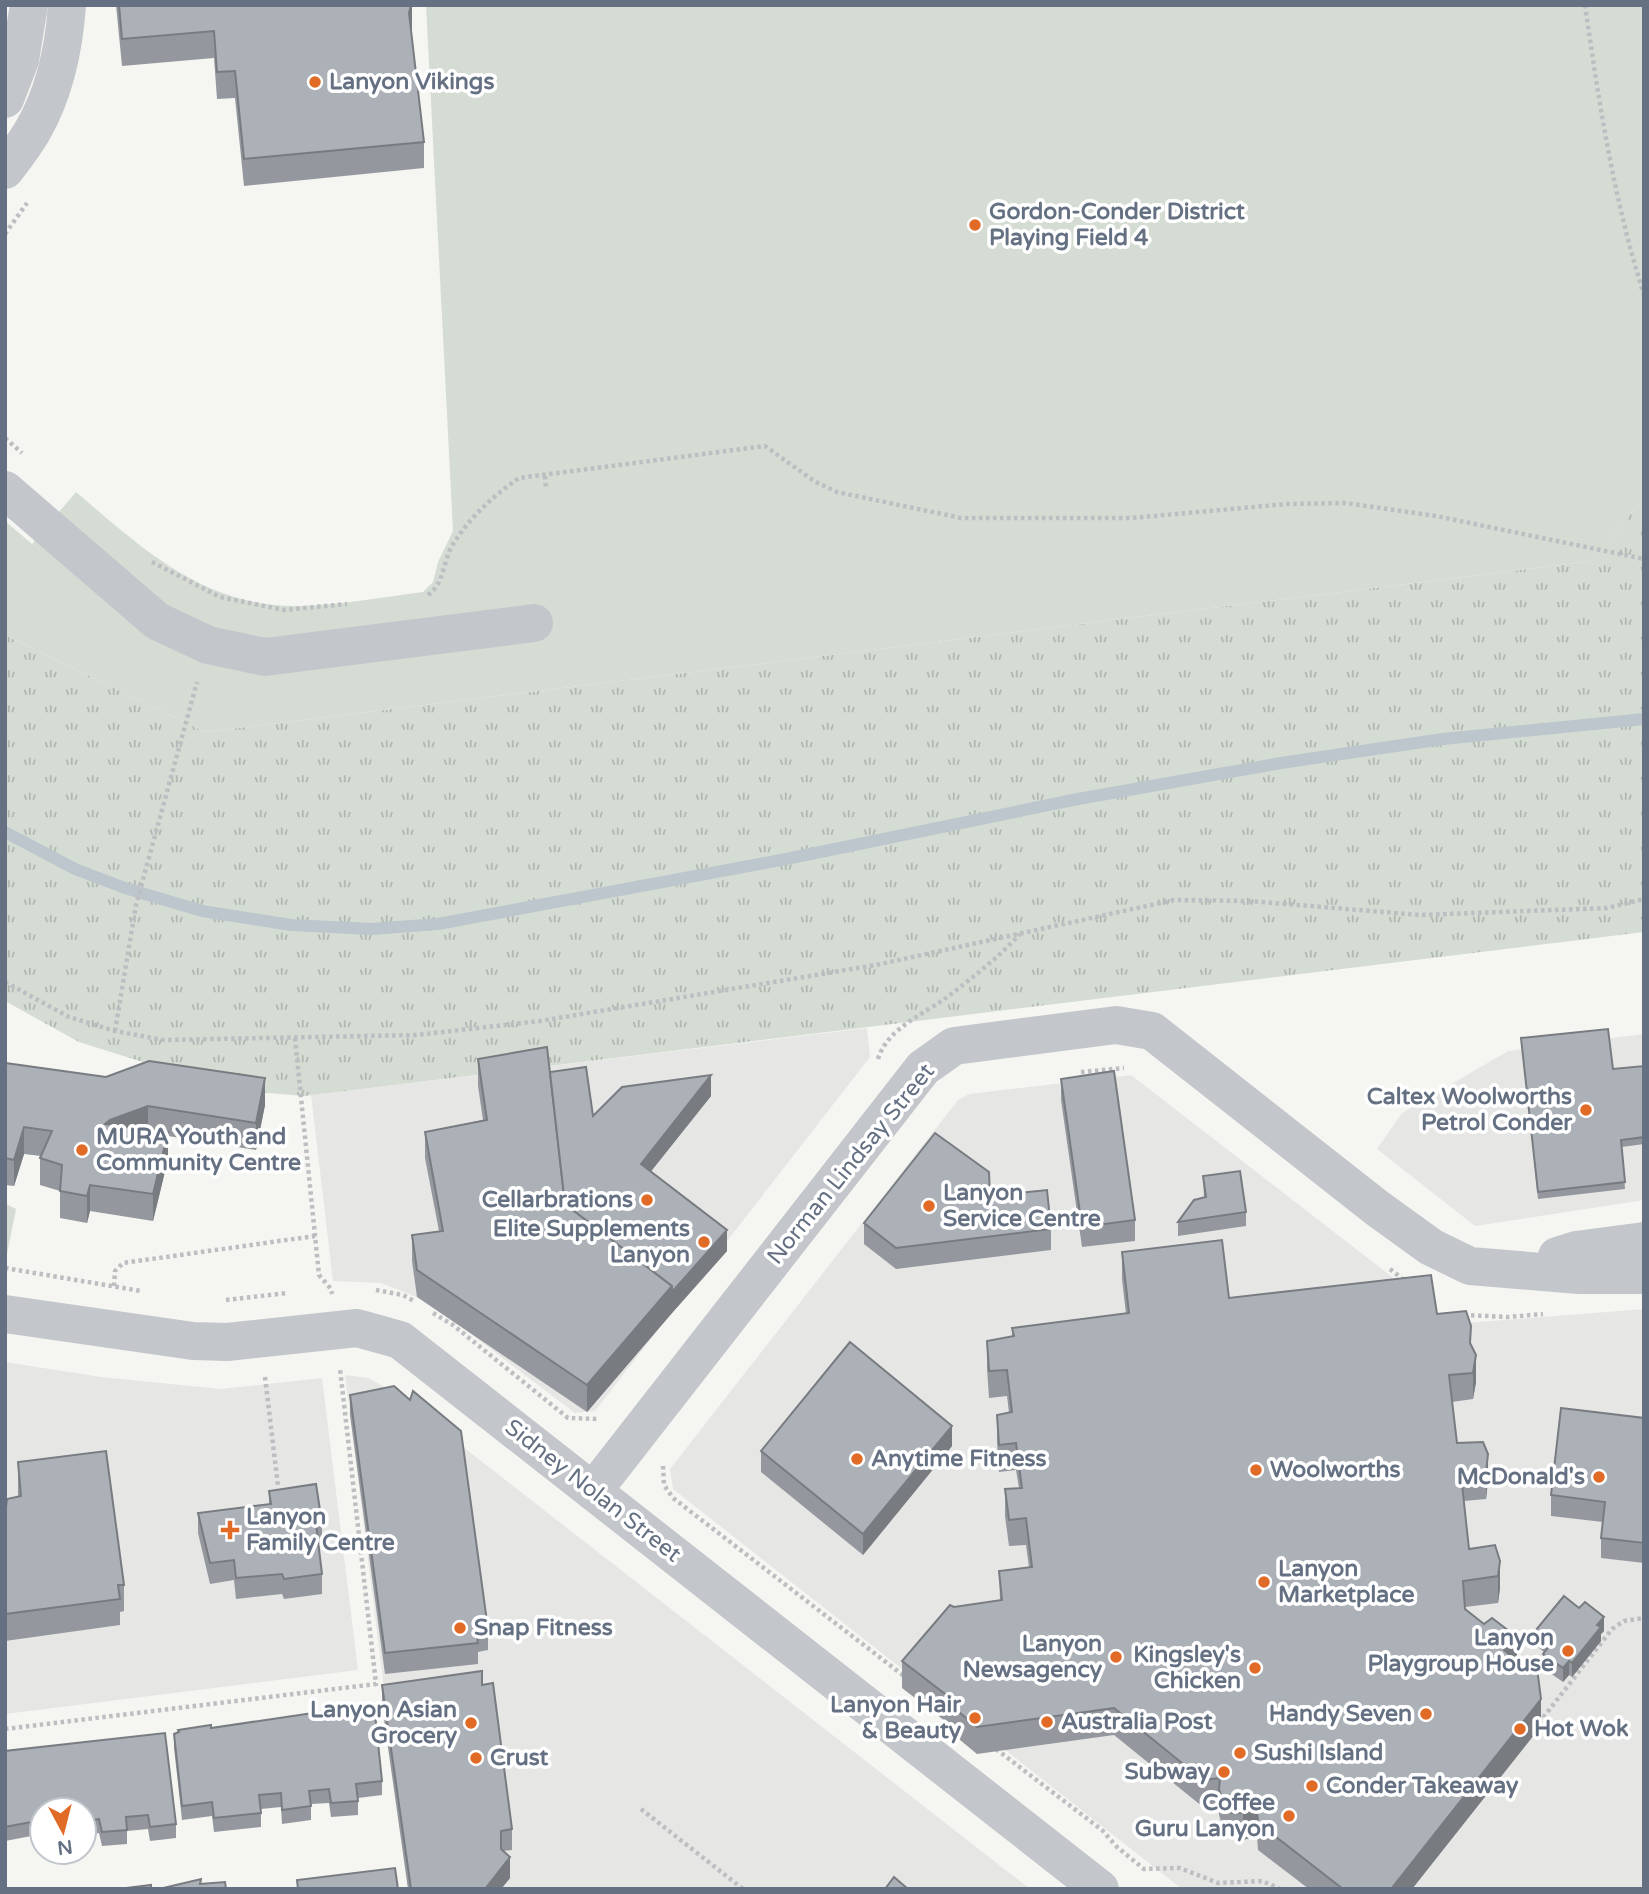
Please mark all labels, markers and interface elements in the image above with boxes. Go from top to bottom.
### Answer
place label: Lanyon Vikings [329,68,494,96]
marker: Lanyon Vikings [307,74,323,90]
place label: Gordon-Conder District Playing Field 4 [989,198,1245,252]
marker: Gordon-Conder District Playing Field 4 [967,217,983,233]
street label: Norman Lindsay Street [761,1058,941,1270]
place label: Caltex Woolworths Petrol Conder [1367,1083,1573,1137]
marker: Caltex Woolworths Petrol Conder [1578,1102,1594,1118]
place label: MURA Youth and Community Centre [96,1123,301,1177]
marker: MURA Youth and Community Centre [74,1142,90,1158]
place label: Lanyon Service Centre [943,1179,1101,1233]
place label: Cellarbrations [482,1186,633,1214]
marker: Cellarbrations [639,1192,655,1208]
marker: Lanyon Service Centre [921,1198,937,1214]
place label: Elite Supplements Lanyon [493,1215,690,1269]
marker: Elite Supplements Lanyon [696,1234,712,1250]
street label: Sidney Nolan Street [499,1413,687,1569]
place label: Anytime Fitness [871,1445,1047,1473]
marker: Anytime Fitness [849,1451,865,1467]
place label: Woolworths [1270,1456,1401,1484]
marker: Woolworths [1248,1462,1264,1478]
place label: McDonald's [1457,1463,1585,1491]
marker: McDonald's [1591,1469,1607,1485]
place label: Lanyon Family Centre [246,1503,395,1557]
marker: Lanyon Family Centre [220,1520,240,1540]
place label: Lanyon Marketplace [1278,1555,1414,1609]
marker: Lanyon Marketplace [1256,1574,1272,1590]
place label: Snap Fitness [474,1614,613,1642]
marker: Snap Fitness [452,1620,468,1636]
place label: Lanyon Playgroup House [1367,1624,1554,1678]
place label: Lanyon Newsagency [963,1630,1103,1684]
place label: Kingsley's Chicken [1133,1641,1241,1695]
marker: Lanyon Playgroup House [1560,1643,1576,1659]
marker: Lanyon Newsagency [1108,1649,1124,1665]
marker: Kingsley's Chicken [1247,1660,1263,1676]
place label: Lanyon Hair & Beauty [830,1691,962,1745]
place label: Lanyon Asian Grocery [310,1696,458,1750]
place label: Handy Seven [1269,1700,1412,1728]
marker: Handy Seven [1418,1706,1434,1722]
place label: Australia Post [1061,1708,1213,1736]
marker: Lanyon Hair & Beauty [967,1710,983,1726]
marker: Australia Post [1039,1714,1055,1730]
marker: Lanyon Asian Grocery [463,1715,479,1731]
place label: Hot Wok [1534,1715,1629,1743]
marker: Hot Wok [1512,1721,1528,1737]
place label: Sushi Island [1254,1739,1383,1767]
place label: Crust [490,1744,549,1772]
marker: Sushi Island [1232,1745,1248,1761]
marker: Crust [468,1750,484,1766]
place label: Subway [1125,1758,1211,1786]
marker: Subway [1216,1764,1232,1780]
place label: Conder Takeaway [1326,1772,1519,1800]
marker: Conder Takeaway [1304,1778,1320,1794]
place label: Coffee Guru Lanyon [1135,1789,1275,1843]
north arrow [28,1796,98,1866]
marker: Coffee Guru Lanyon [1281,1808,1297,1824]
text: N [56,1835,74,1859]

